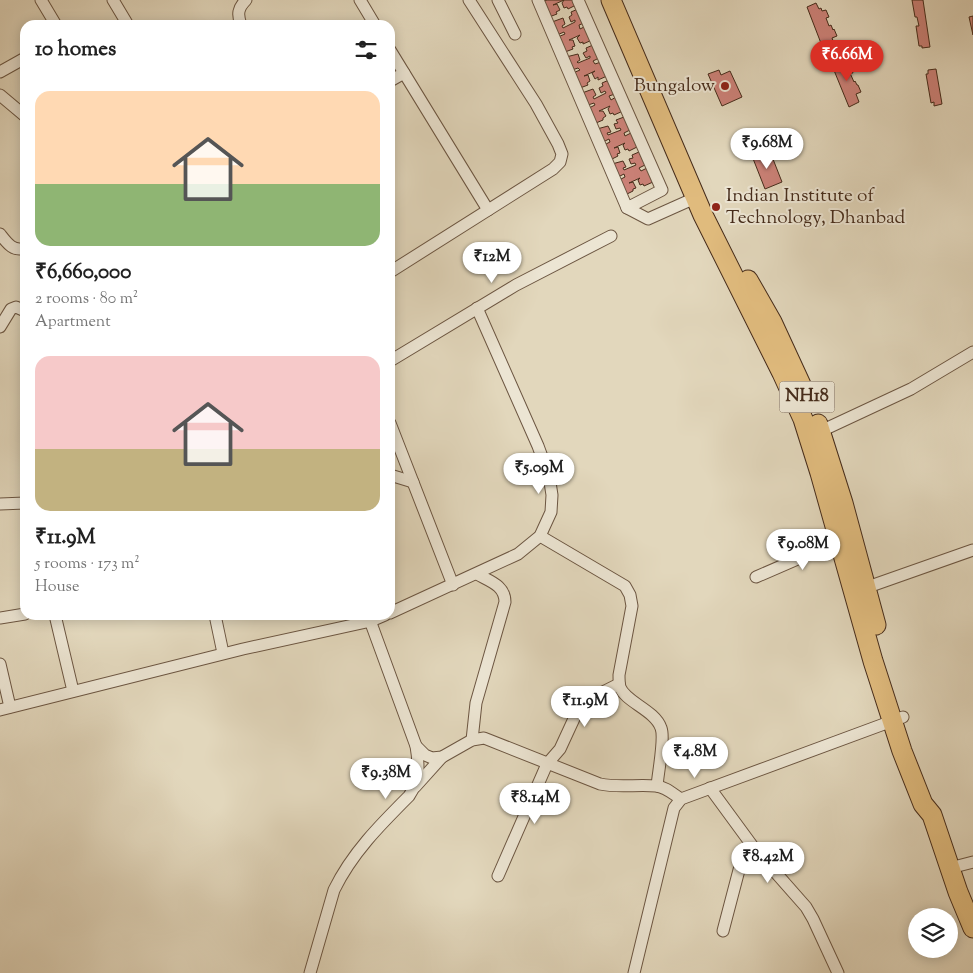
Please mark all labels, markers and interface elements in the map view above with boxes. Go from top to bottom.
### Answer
text: 10 homes [35,35,116,65]
icon: filters [352,36,380,64]
pin: ₹6.66M [806,39,888,82]
text: ₹6.66M [821,44,873,67]
place label: Bungalow [634,73,715,100]
marker: Bungalow [719,80,731,92]
icon: home [163,124,253,214]
pin: ₹9.68M [726,128,808,170]
text: ₹9.68M [741,132,793,155]
place label: Indian Institute of Technology, Dhanbad [726,183,906,232]
marker: Indian Institute of Technology, Dhanbad [710,201,722,213]
pin: ₹12M [462,242,522,284]
text: ₹12M [474,246,510,269]
text: ₹6,660,000 [35,258,131,288]
text: 2 rooms · 80 m² [35,288,138,311]
text: Apartment [35,311,111,334]
road number: NH18 [780,382,834,412]
icon: home [163,389,253,479]
pin: ₹5.09M [498,452,580,495]
text: ₹5.09M [514,457,564,480]
text: ₹11.9M [35,523,96,553]
pin: ₹9.08M [762,528,844,571]
text: ₹9.08M [777,533,829,556]
text: 5 rooms · 173 m² [35,553,140,576]
text: House [35,576,79,599]
pin: ₹11.9M [544,686,626,728]
text: ₹11.9M [562,690,608,713]
pin: ₹4.8M [660,736,730,779]
text: ₹4.8M [673,741,717,764]
pin: ₹9.38M [345,758,427,800]
text: ₹9.38M [361,762,411,785]
pin: ₹8.14M [494,782,576,825]
text: ₹8.14M [510,787,560,810]
pin: ₹8.42M [727,842,809,884]
text: ₹8.42M [742,846,794,869]
map controls [908,908,958,958]
button: layers [908,908,958,958]

